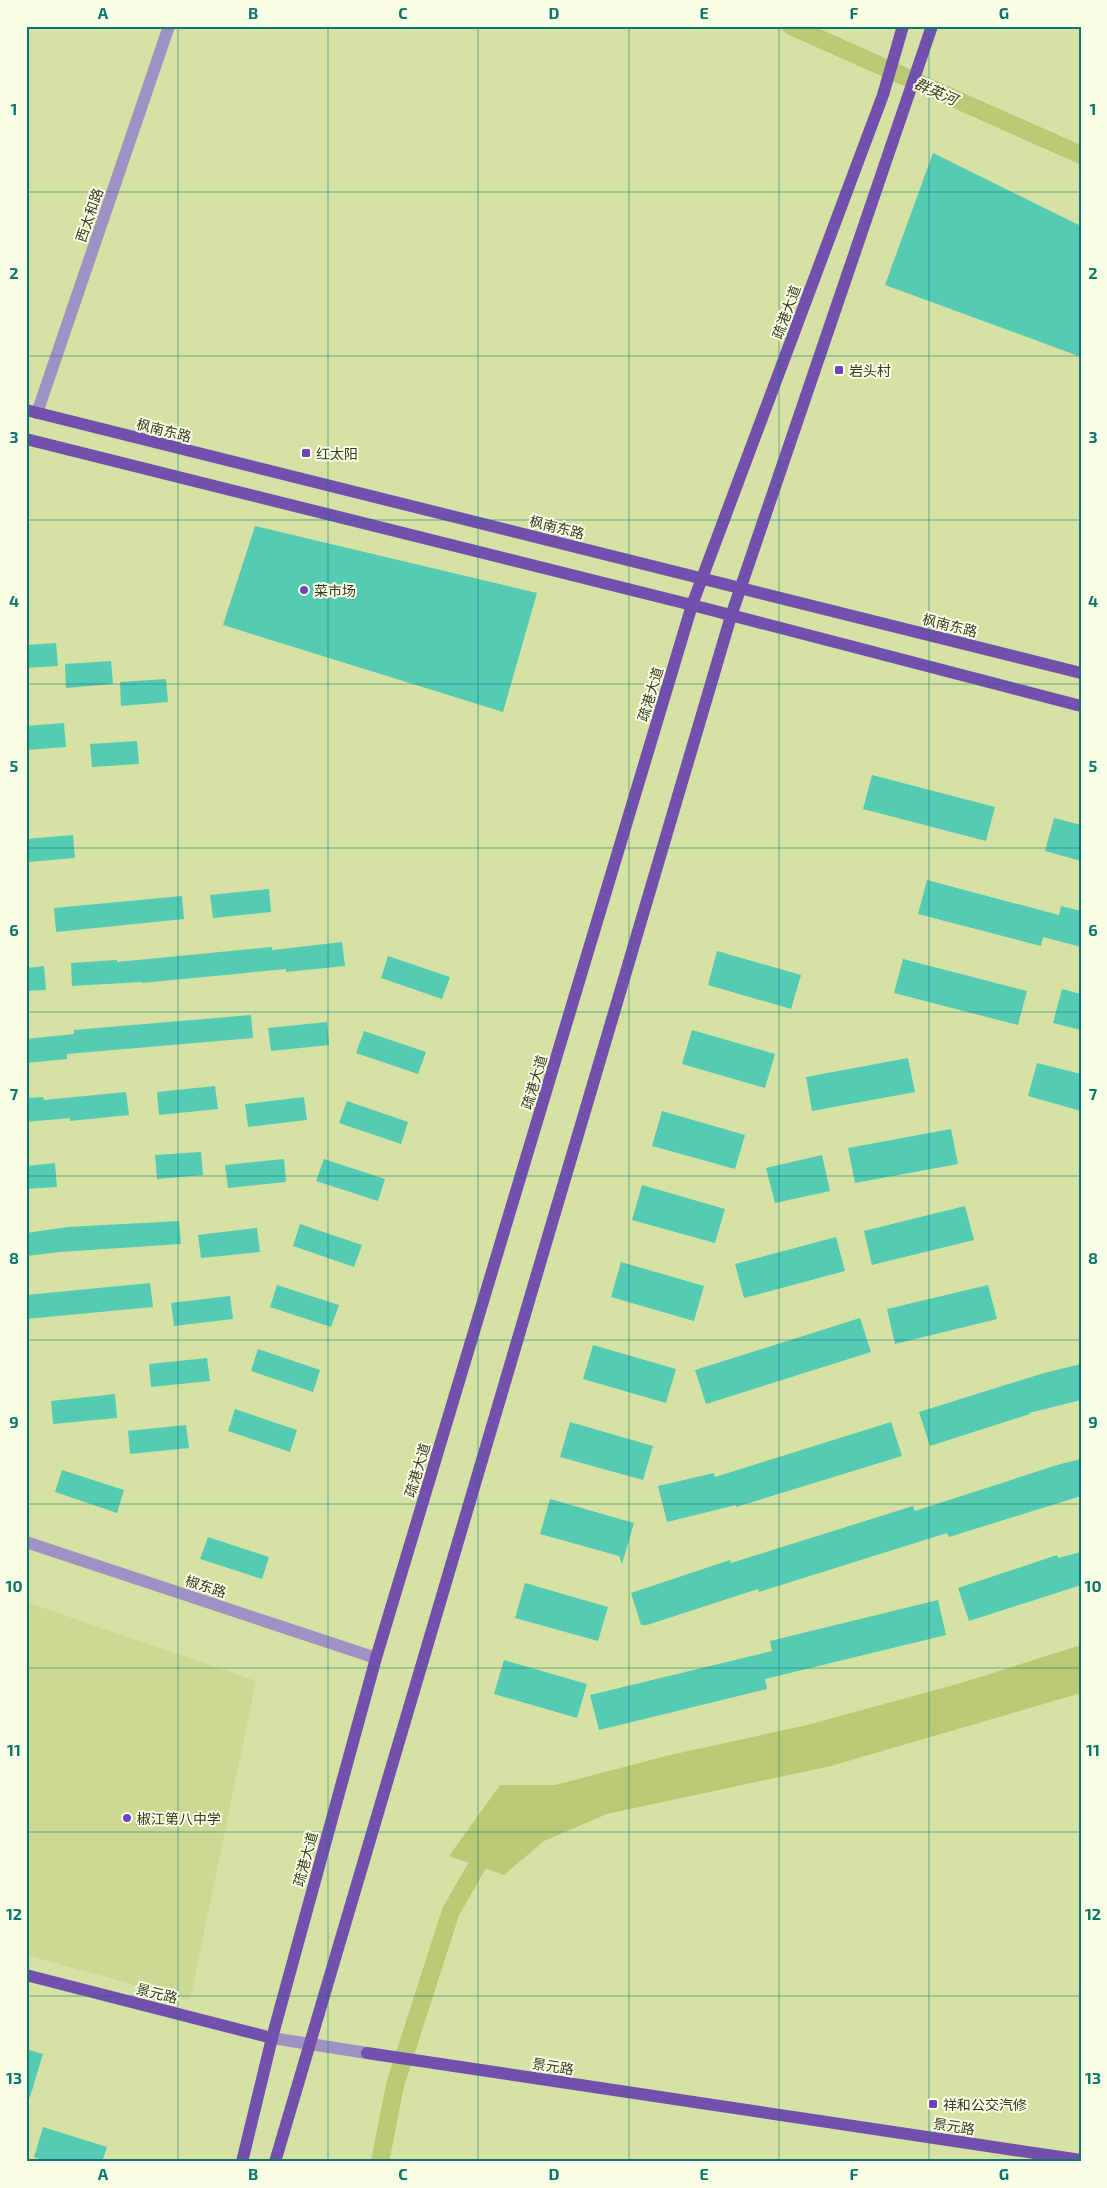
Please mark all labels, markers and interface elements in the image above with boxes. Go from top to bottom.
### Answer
text: A [98,3,109,22]
text: B [248,3,258,22]
text: C [398,3,408,22]
text: D [549,3,560,22]
text: E [699,3,709,22]
text: F [850,3,859,22]
text: G [999,3,1009,22]
water label: 群英河 [912,74,963,110]
text: 1 [11,99,17,118]
text: 1 [1090,99,1096,118]
street label: 西太和路 [72,186,106,244]
text: 2 [9,263,19,282]
text: 2 [1088,263,1098,282]
street label: 疏港大道 [768,283,804,341]
place label: 岩头村 [849,362,891,379]
marker: 岩头村 [833,364,845,376]
street label: 枫南东路 [135,415,193,445]
text: 3 [9,427,19,446]
text: 3 [1088,427,1098,446]
place label: 红太阳 [316,445,358,462]
marker: 红太阳 [300,447,312,459]
street label: 枫南东路 [528,512,586,542]
place label: 菜市场 [314,582,356,599]
marker: 菜市场 [298,584,310,596]
text: 4 [9,591,19,610]
text: 4 [1088,591,1098,610]
street label: 枫南东路 [921,610,979,640]
street label: 疏港大道 [634,665,666,723]
text: 5 [10,756,19,775]
text: 5 [1089,756,1098,775]
text: 6 [9,920,19,939]
text: 6 [1088,920,1098,939]
street label: 疏港大道 [518,1053,550,1111]
text: 7 [10,1084,19,1103]
text: 7 [1089,1084,1098,1103]
text: 8 [9,1248,19,1267]
text: 8 [1088,1248,1098,1267]
text: 9 [9,1412,19,1431]
text: 9 [1088,1412,1098,1431]
street label: 疏港大道 [401,1441,433,1499]
street label: 椒东路 [183,1571,229,1601]
text: 10 [5,1576,23,1595]
text: 10 [1084,1576,1102,1595]
text: 11 [7,1740,21,1759]
text: 11 [1086,1740,1100,1759]
place label: 椒江第八中学 [137,1810,221,1827]
marker: 椒江第八中学 [121,1812,133,1824]
street label: 疏港大道 [290,1830,320,1888]
text: 12 [6,1904,22,1923]
text: 12 [1085,1904,1101,1923]
street label: 景元路 [135,1980,179,2006]
street label: 景元路 [531,2054,575,2078]
text: 13 [6,2068,22,2087]
text: 13 [1085,2068,1101,2087]
place label: 祥和公交汽修 [943,2096,1027,2113]
marker: 祥和公交汽修 [927,2098,939,2110]
street label: 景元路 [932,2114,976,2138]
text: A [98,2164,109,2183]
text: B [248,2164,258,2183]
text: C [398,2164,408,2183]
text: D [549,2164,560,2183]
text: E [699,2164,709,2183]
text: F [850,2164,859,2183]
text: G [999,2164,1009,2183]

